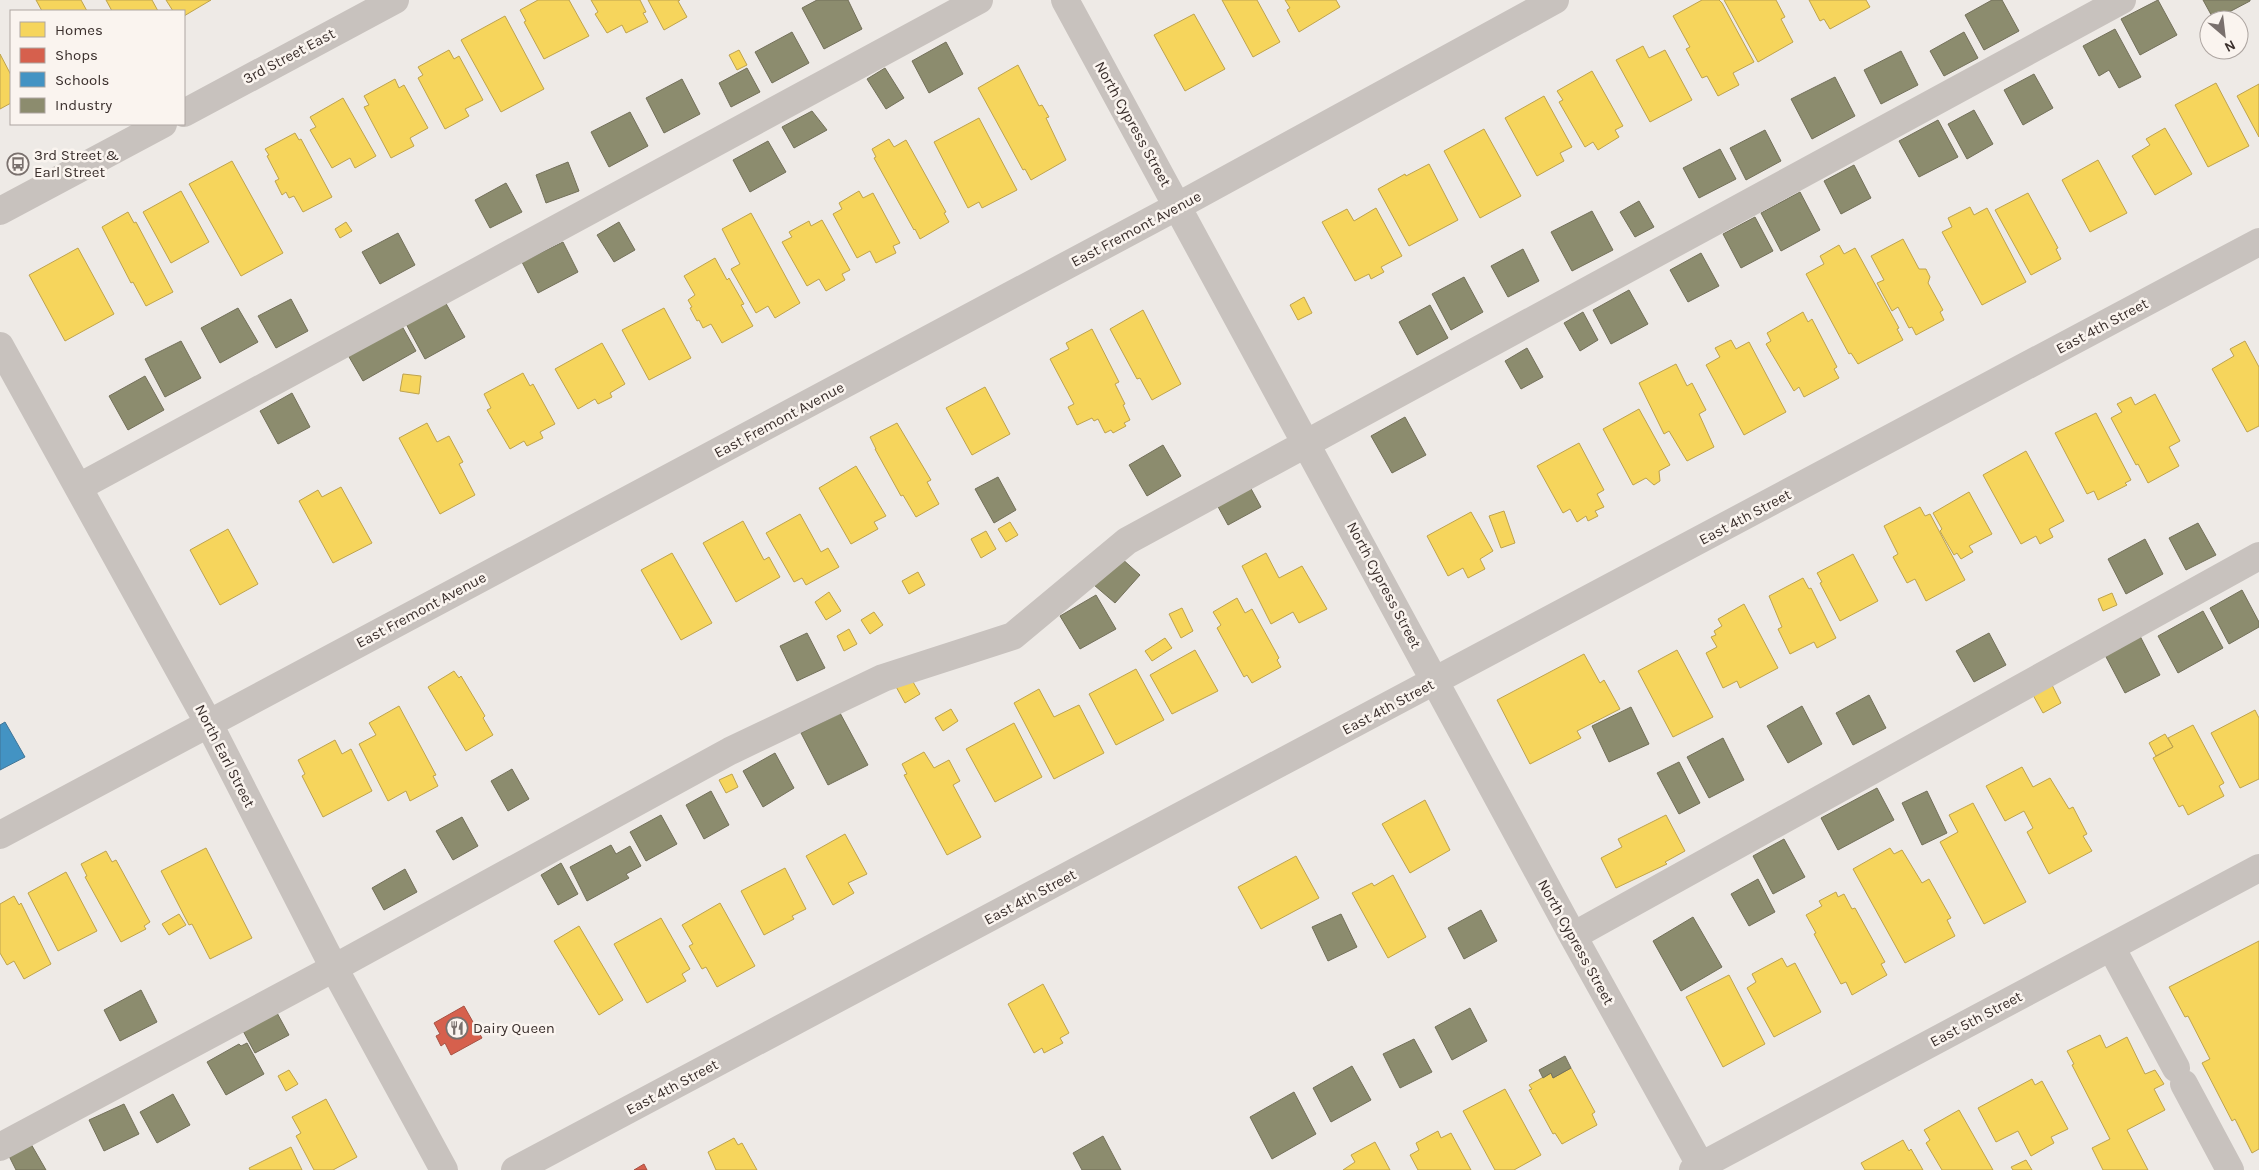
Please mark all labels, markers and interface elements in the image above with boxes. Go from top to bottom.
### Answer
legend [10,10,185,125]
north arrow [2199,10,2249,60]
text: Homes [55,21,103,39]
street label: 3rd Street East [240,24,338,88]
text: N [2221,36,2238,56]
text: Shops [55,46,98,64]
street label: North Cypress Street [1091,58,1175,190]
text: Schools [55,71,109,89]
text: Industry [55,96,112,114]
place label: 3rd Street & Earl Street [34,146,119,181]
bus stop icon: 3rd Street & Earl Street [6,152,30,176]
street label: East Fremont Avenue [1068,187,1204,271]
street label: East 4th Street [2053,294,2151,358]
street label: East Fremont Avenue [711,378,847,462]
street label: East 4th Street [1696,485,1794,549]
street label: North Cypress Street [1343,519,1425,652]
street label: East Fremont Avenue [353,568,489,652]
street label: East 4th Street [1339,675,1437,739]
street label: North Earl Street [191,701,259,811]
street label: East 4th Street [981,865,1079,929]
street label: North Cypress Street [1534,876,1618,1008]
street label: East 5th Street [1927,987,2025,1051]
restaurant icon: Dairy Queen [445,1016,469,1040]
place label: Dairy Queen [473,1019,555,1037]
street label: East 4th Street [623,1055,721,1119]

